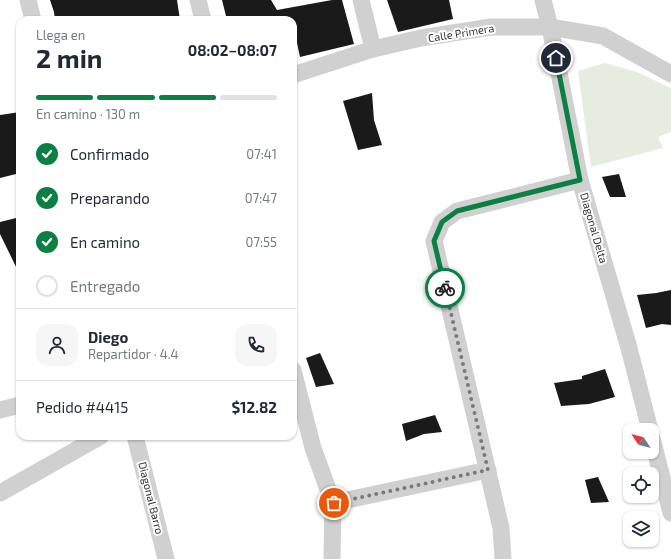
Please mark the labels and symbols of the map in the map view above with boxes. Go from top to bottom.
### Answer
street label: Calle Primera [427,21,495,44]
pin [539,41,573,75]
street label: Diagonal Delta [578,191,611,265]
courier [425,268,465,308]
north arrow [623,423,659,459]
street label: Diagonal Barro [136,460,167,535]
pin [317,486,351,520]

